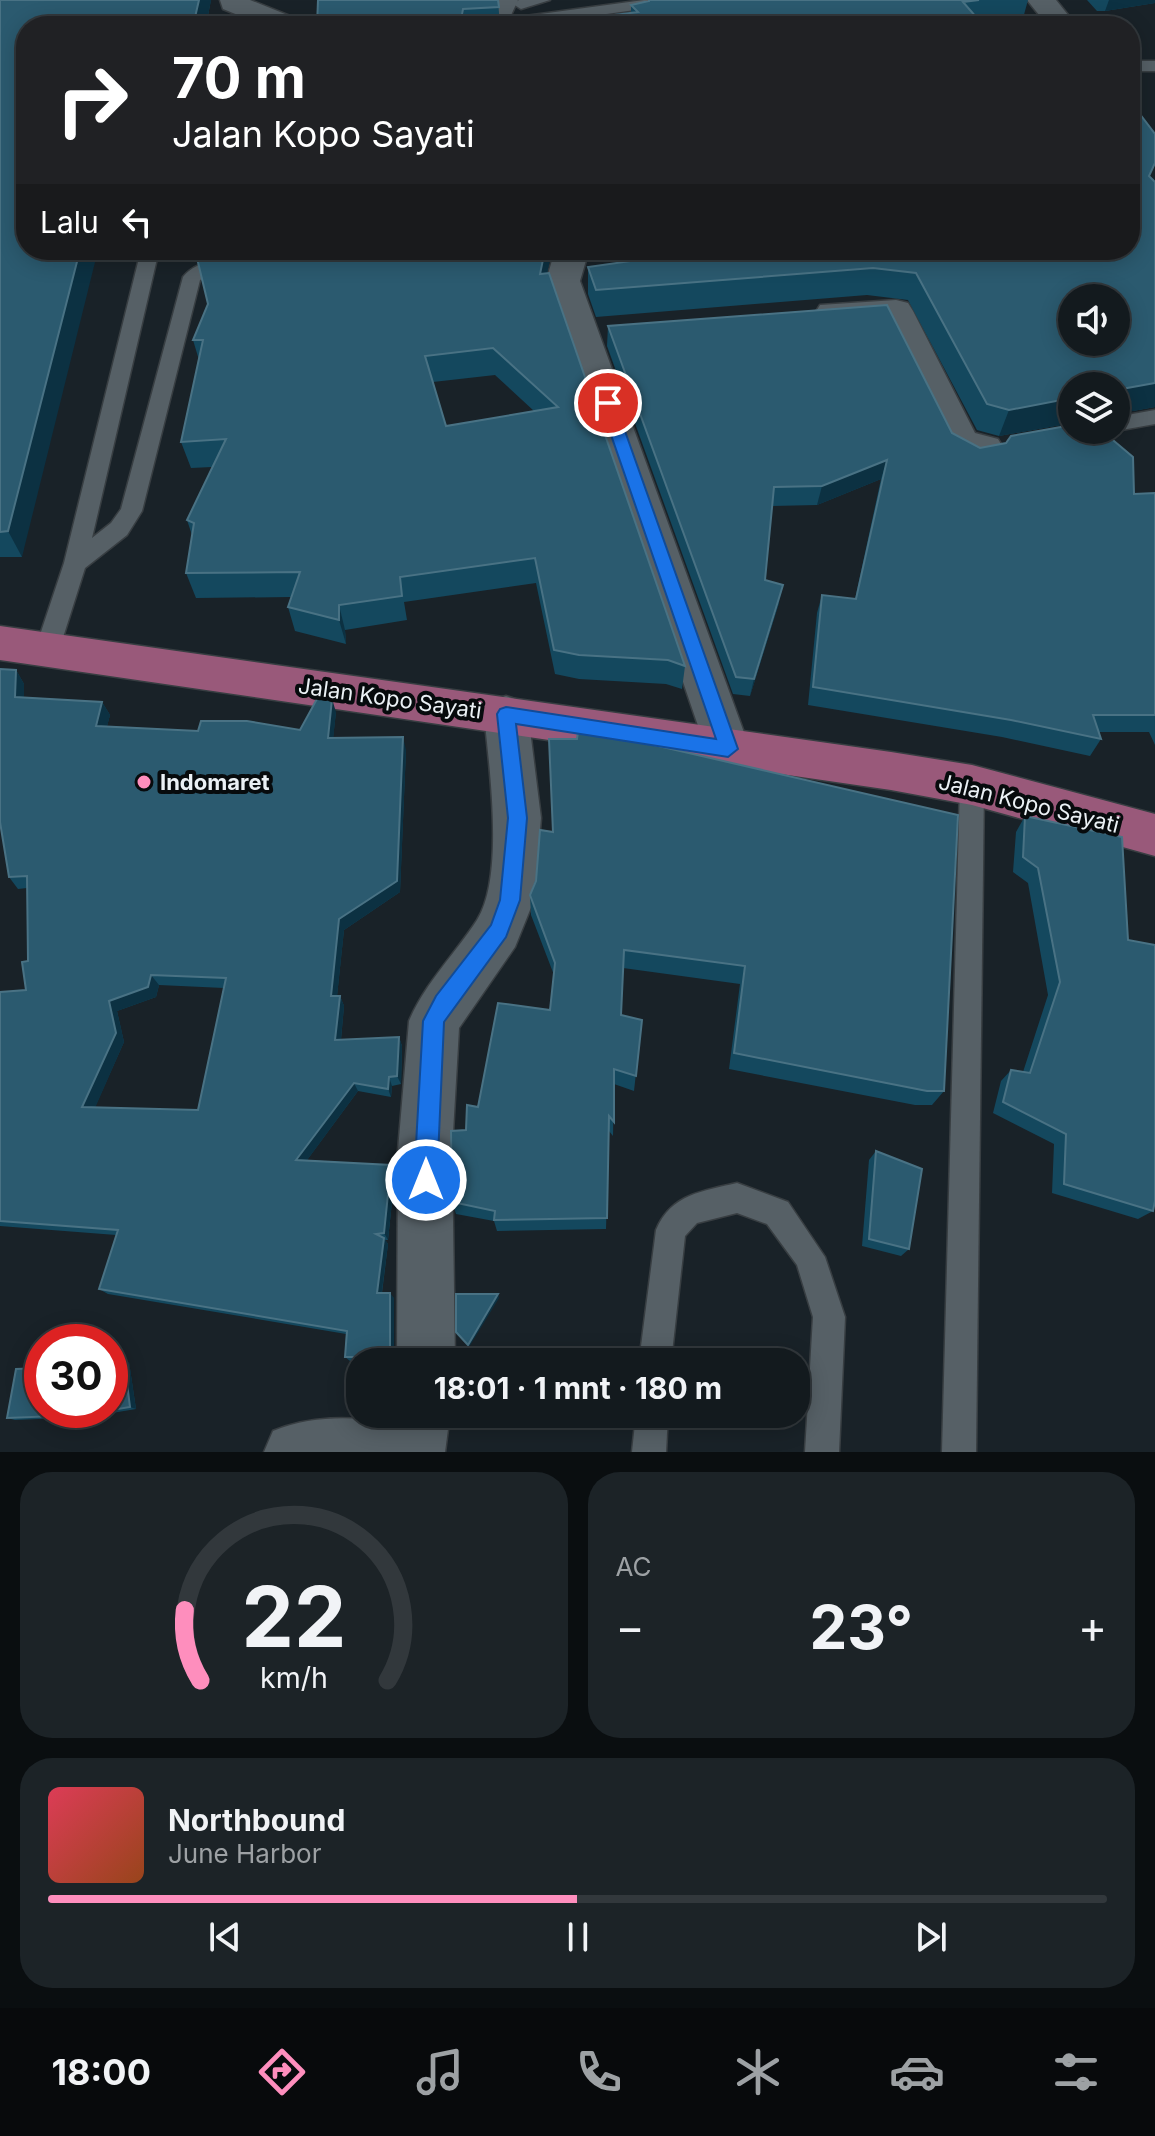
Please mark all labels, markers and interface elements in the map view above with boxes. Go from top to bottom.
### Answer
text: 70 m [172,44,306,112]
icon: right [40,48,144,152]
text: Jalan Kopo Sayati [172,112,475,156]
icon: left [115,200,159,244]
text: Lalu [40,204,99,240]
map controls [1058,284,1130,444]
button: sound [1058,284,1130,356]
pin [574,369,642,437]
button: layers [1058,372,1130,444]
icon: arrive [586,381,630,425]
street label: Jalan Kopo Sayati [297,672,483,724]
street label: Jalan Kopo Sayati [936,768,1122,838]
place label: Indomaret [160,769,270,795]
marker: Indomaret [135,773,153,791]
position arrow [384,1138,468,1222]
speed limit sign: 30 [24,1324,128,1428]
text: 18:01 · 1 mnt · 180 m [434,1370,722,1406]
text: AC [616,1551,652,1582]
text: 22 [241,1566,346,1667]
text: 23° [809,1591,913,1663]
text: − [616,1600,645,1654]
text: + [1078,1600,1107,1654]
text: km/h [260,1660,328,1695]
text: Northbound [168,1802,345,1838]
text: June Harbor [168,1838,321,1869]
icon: previous [203,1915,247,1959]
icon: pause [556,1915,600,1959]
icon: next [909,1915,953,1959]
icon: directions [254,2044,310,2100]
icon: music [412,2044,468,2100]
icon: phone [571,2044,627,2100]
icon: climate [730,2044,786,2100]
icon: car [889,2044,945,2100]
icon: filters [1048,2044,1104,2100]
text: 18:00 [51,2050,151,2094]

